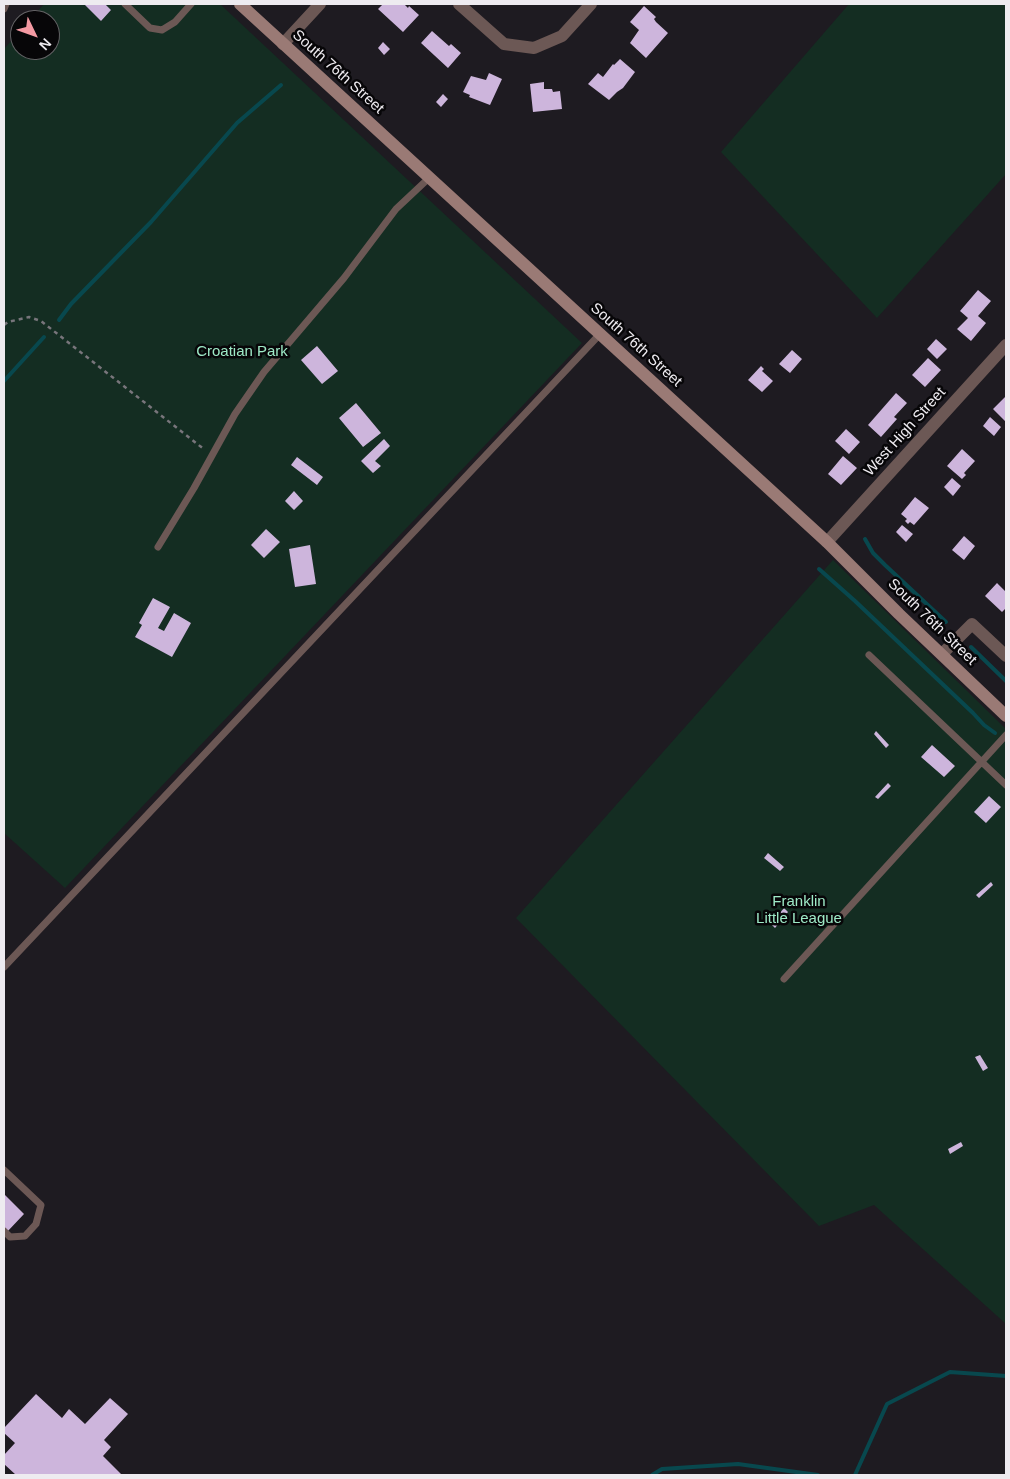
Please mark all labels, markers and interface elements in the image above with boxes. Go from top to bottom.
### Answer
north arrow [10,10,60,60]
street label: South 76th Street [289,26,387,118]
text: N [36,35,55,53]
street label: South 76th Street [587,299,685,391]
park label: Croatian Park [196,343,288,361]
street label: West High Street [860,384,950,480]
street label: South 76th Street [884,575,980,669]
park label: Franklin Little League [756,893,842,928]

